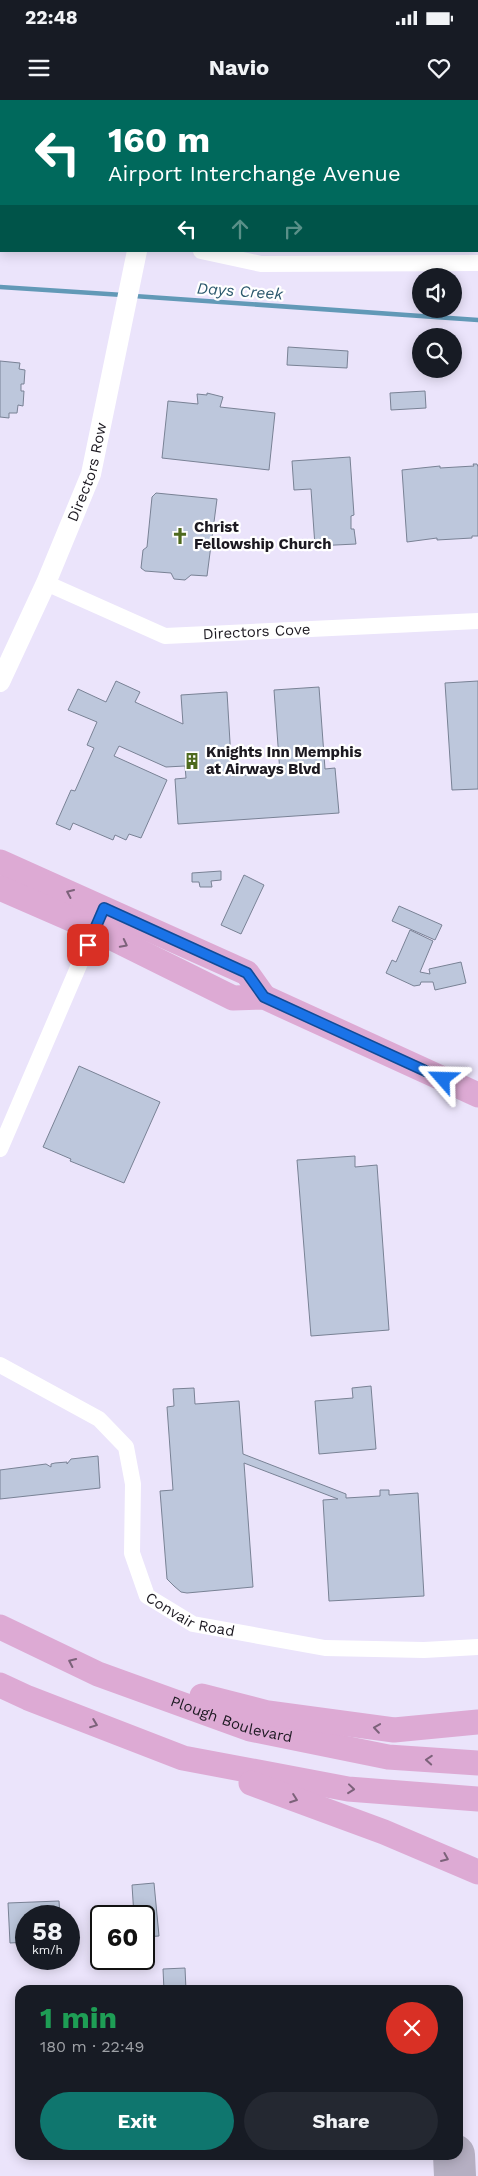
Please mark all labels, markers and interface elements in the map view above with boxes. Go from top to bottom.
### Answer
text: 22:48 [25,6,78,29]
icon: menu [25,54,53,82]
icon: heart [425,54,453,82]
text: Navio [209,55,269,80]
text: 160 m [108,119,210,161]
icon: left [25,120,90,185]
text: Airport Interchange Avenue [108,161,401,186]
icon: left [173,215,201,243]
icon: ahead [226,215,254,243]
icon: right [279,215,307,243]
map controls [412,268,462,378]
button: sound [412,268,462,318]
water label: Days Creek [196,279,285,304]
button: search [412,328,462,378]
street label: Directors Row [63,420,110,524]
place label: Christ Fellowship Church [194,518,331,553]
church icon: Christ Fellowship Church [170,526,190,546]
street label: Directors Cove [202,620,311,643]
place label: Knights Inn Memphis at Airways Blvd [206,743,362,778]
building icon: Knights Inn Memphis at Airways Blvd [182,751,202,771]
one-way arrow [66,888,75,899]
pin [67,924,109,966]
icon: arrive [74,931,102,959]
one-way arrow [119,938,128,948]
position arrow [416,1052,468,1104]
street label: Convair Road [142,1588,236,1640]
one-way arrow [68,1658,77,1668]
street label: Plough Boulevard [168,1692,294,1746]
one-way arrow [89,1718,97,1728]
one-way arrow [373,1723,382,1733]
one-way arrow [425,1754,433,1765]
one-way arrow [347,1783,355,1794]
one-way arrow [289,1793,298,1803]
one-way arrow [440,1852,449,1863]
speed limit sign: 60 [90,1905,155,1970]
text: 58 [32,1917,63,1946]
text: km/h [32,1943,63,1957]
text: 1 min [40,2000,117,2035]
button: close [386,2002,438,2054]
text: 180 m · 22:49 [40,2037,144,2056]
button: Exit [40,2092,234,2150]
button: Share [244,2092,438,2150]

